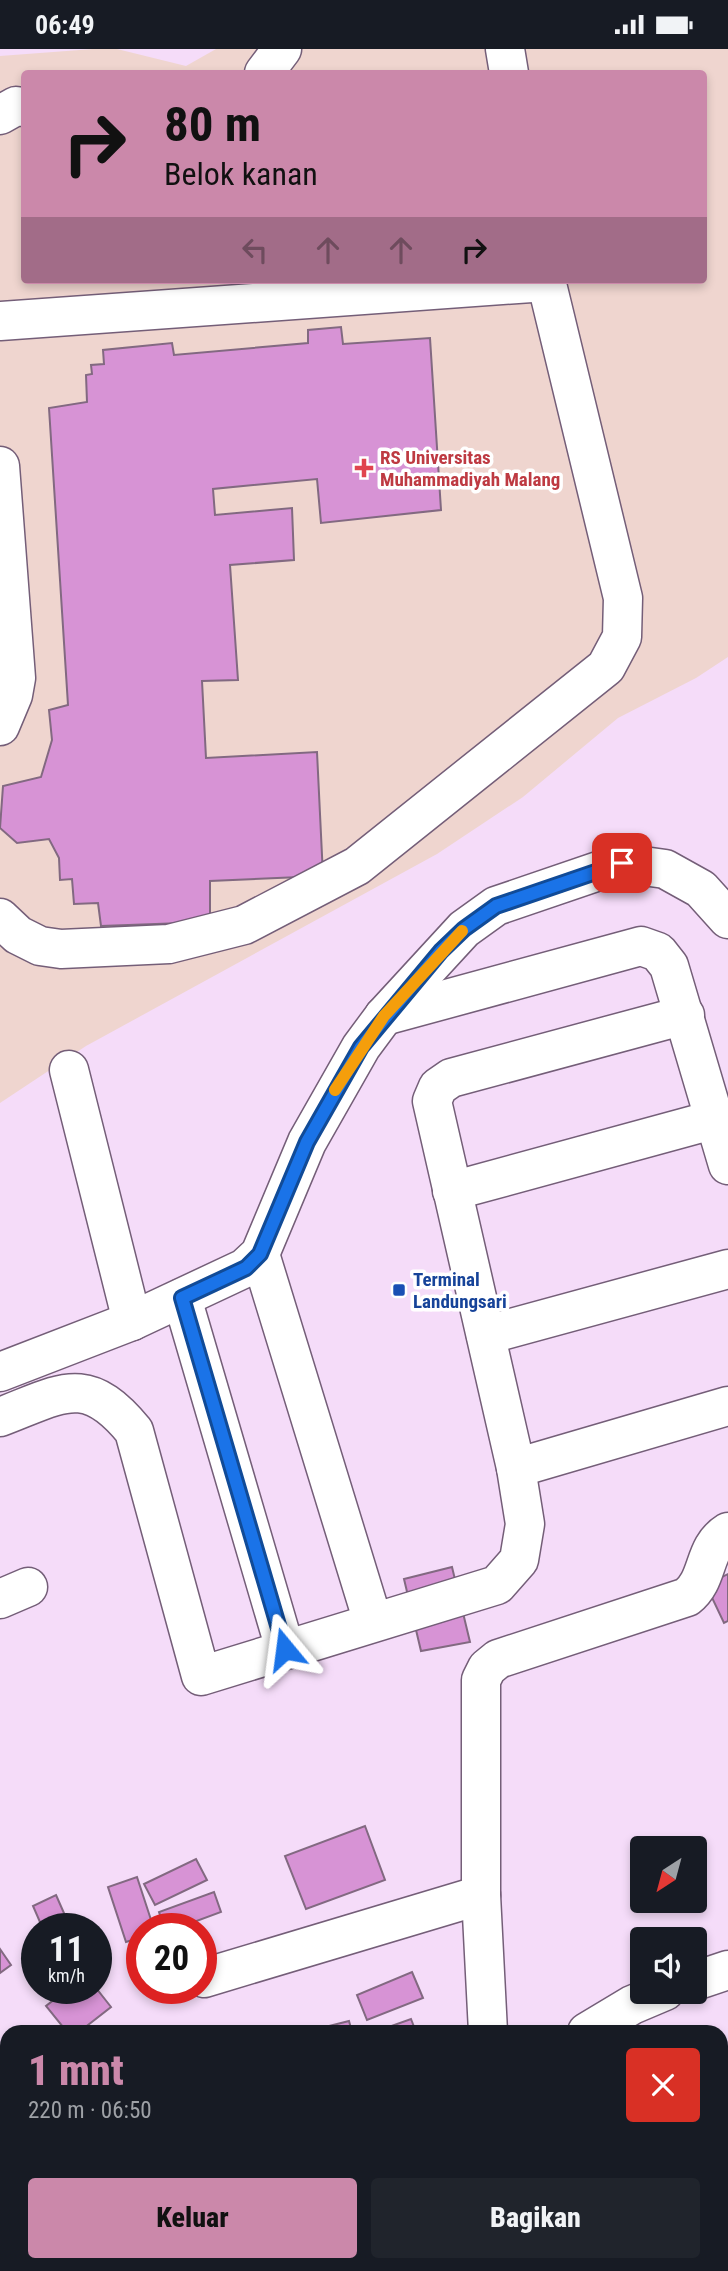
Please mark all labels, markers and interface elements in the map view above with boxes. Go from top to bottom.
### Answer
text: 06:49 [35,10,95,40]
text: 80 m [164,96,261,153]
icon: right [49,98,140,189]
text: Belok kanan [164,155,318,193]
icon: left [236,231,274,269]
icon: ahead [309,231,347,269]
icon: ahead [382,231,420,269]
icon: right [455,231,493,269]
place label: RS Universitas Muhammadiyah Malang [380,446,560,491]
marker: RS Universitas Muhammadiyah Malang [354,458,374,478]
pin [592,833,652,893]
icon: arrive [603,844,641,882]
place label: Terminal Landungsari [413,1268,507,1313]
marker: Terminal Landungsari [391,1282,407,1298]
position arrow [248,1612,322,1686]
north arrow [630,1836,707,1913]
map controls [630,1836,707,2004]
speed limit sign: 20 [126,1913,217,2004]
button: sound [630,1927,707,2004]
text: 11 [49,1929,84,1970]
text: km/h [48,1965,85,1986]
text: 1 mnt [28,2046,124,2095]
button: close [626,2048,700,2122]
text: 220 m · 06:50 [28,2097,152,2124]
button: Keluar [28,2178,357,2258]
button: Bagikan [371,2178,700,2258]

